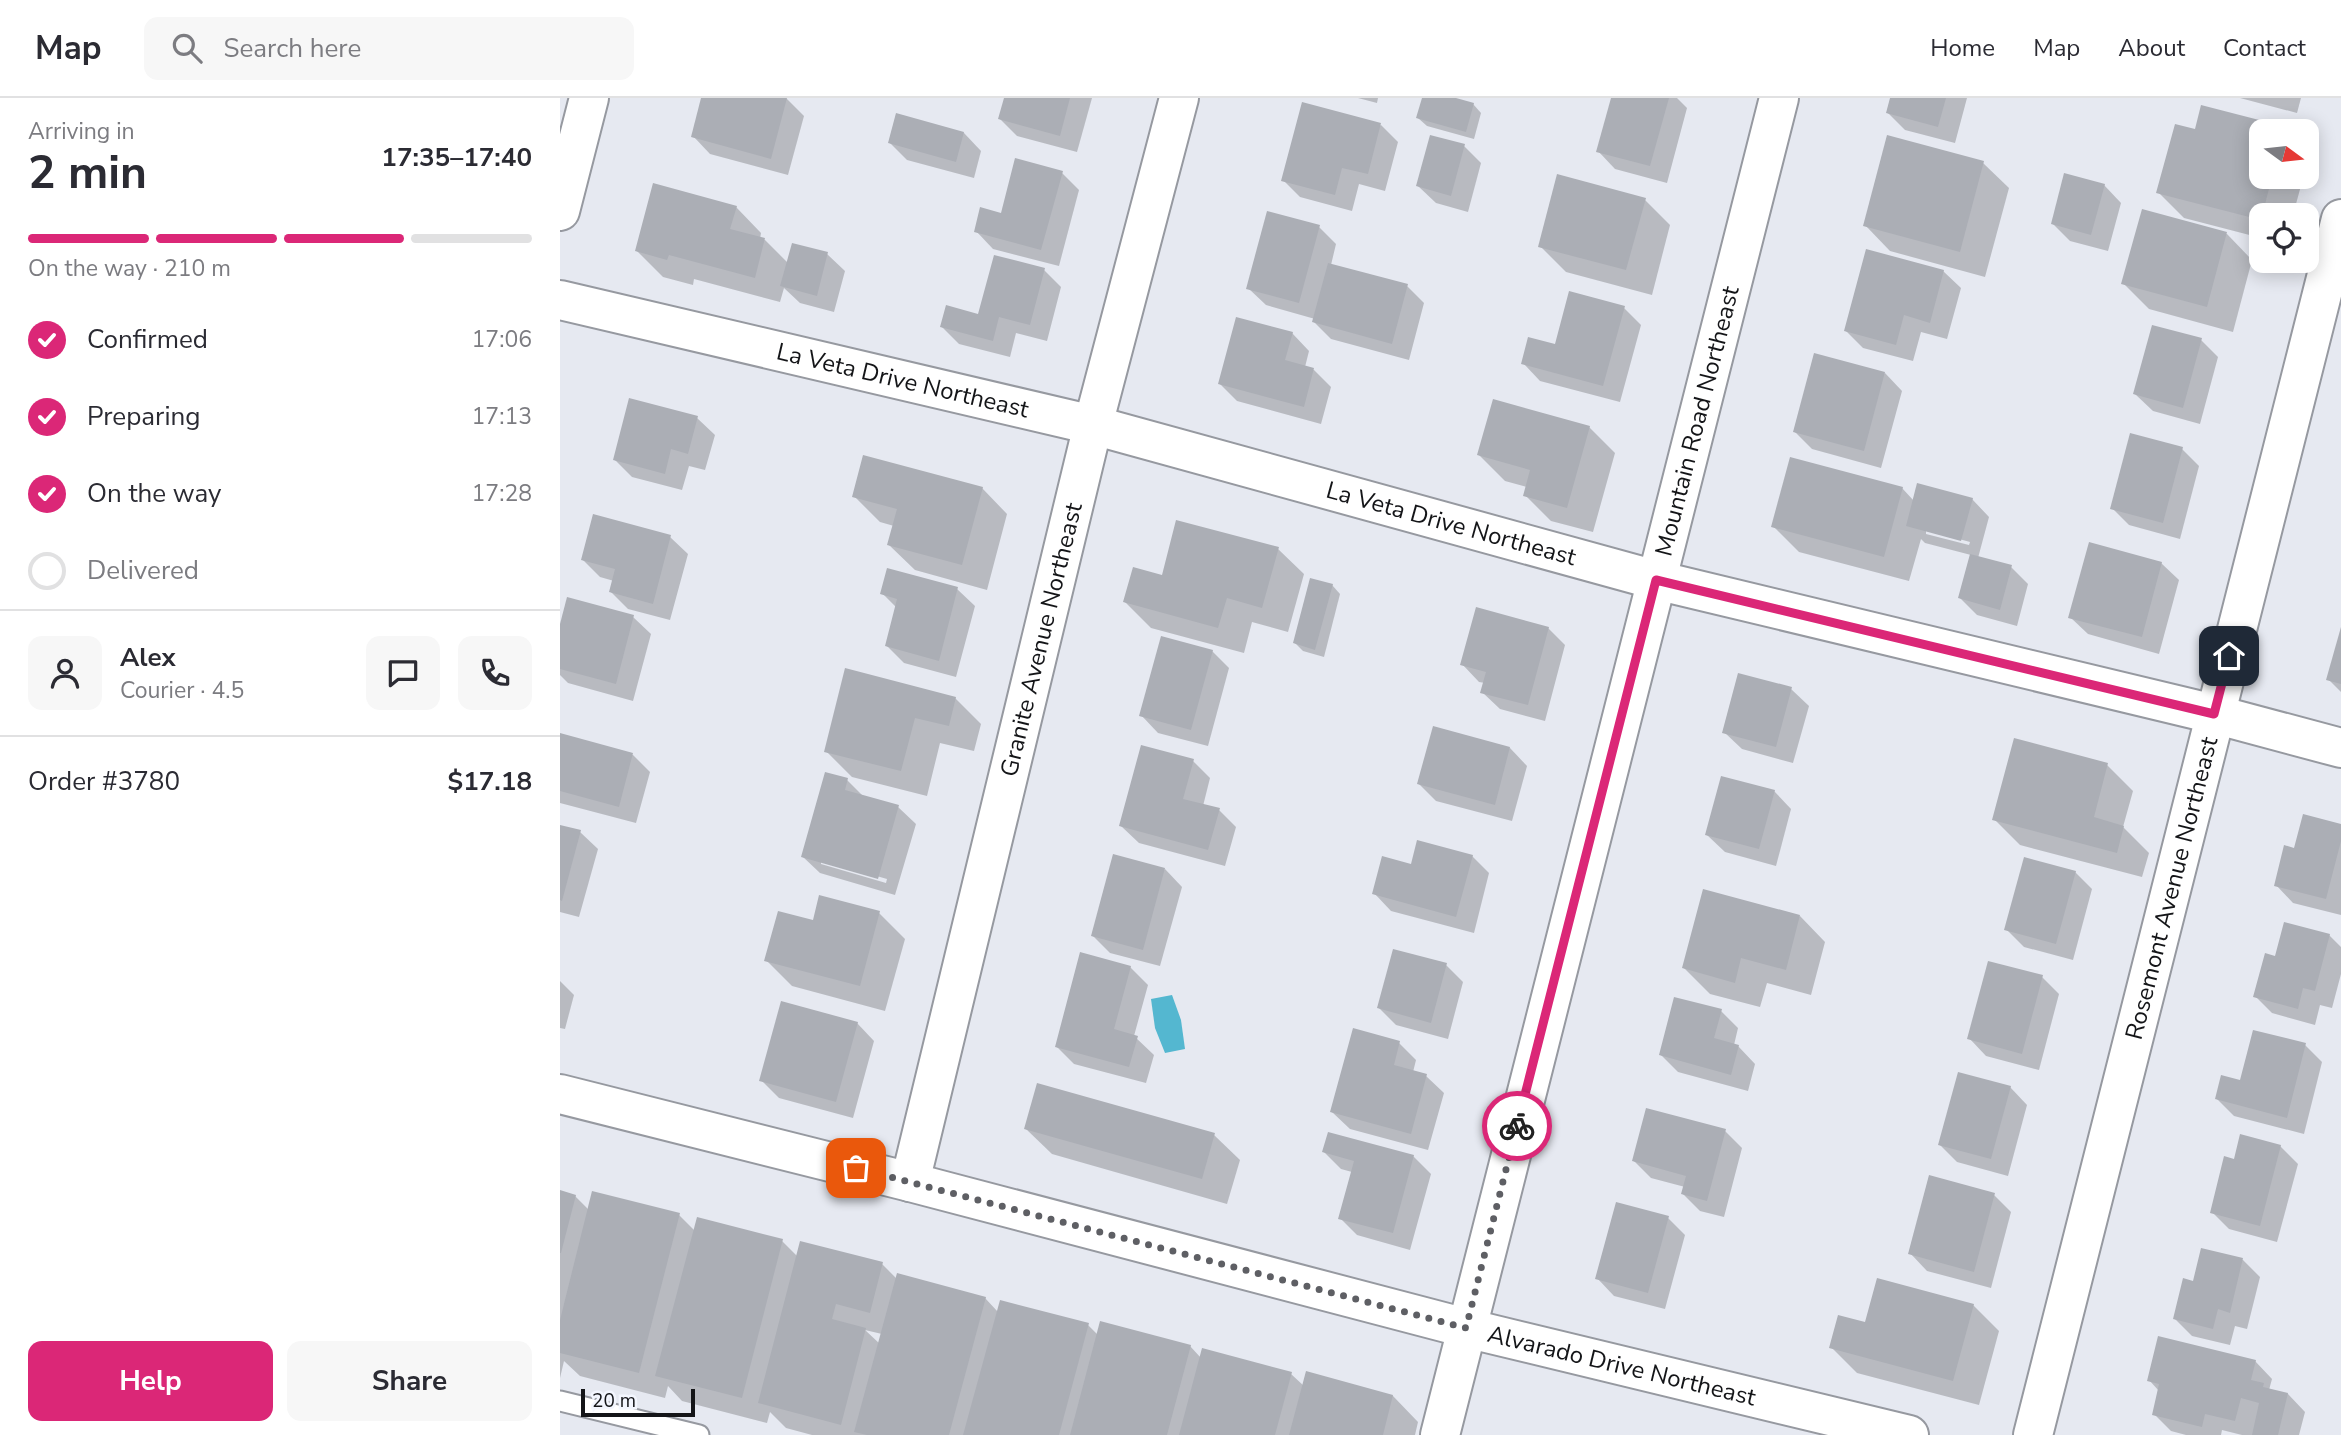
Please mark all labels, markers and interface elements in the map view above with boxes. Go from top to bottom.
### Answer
search box [144,17,634,80]
text: Map [35,26,102,71]
icon: search [168,29,206,67]
text: Search here [224,31,361,66]
text: Home [1930,32,1995,64]
text: Map [2033,32,2080,64]
text: About [2118,32,2185,64]
text: Contact [2223,32,2306,64]
text: Arriving in [28,116,135,147]
north arrow [2249,119,2319,189]
map controls [2249,119,2319,273]
text: 17:35–17:40 [381,140,532,175]
text: 2 min [28,141,147,204]
button: locate [2249,203,2319,273]
text: On the way · 210 m [28,253,231,284]
street label: Mountain Road Northeast [1647,282,1747,559]
icon: check [28,321,66,359]
text: Confirmed [87,322,208,357]
text: 17:06 [472,324,532,355]
street label: La Veta Drive Northeast [773,335,1033,426]
icon: check [28,398,66,436]
text: Preparing [87,399,200,434]
text: 17:13 [472,401,532,432]
street label: La Veta Drive Northeast [1323,474,1580,573]
icon: check [28,475,66,513]
text: On the way [87,476,221,511]
text: 17:28 [472,478,532,509]
street label: Granite Avenue Northeast [993,499,1090,780]
text: Delivered [87,553,199,588]
pin [2199,626,2259,686]
button: person [28,636,102,710]
button: chat [366,636,440,710]
button: phone [458,636,532,710]
icon: home [2210,637,2248,675]
text: Alex [120,640,176,675]
text: Courier · 4.5 [120,675,244,706]
street label: Rosemont Avenue Northeast [2118,733,2225,1043]
text: Order #3780 [28,764,180,799]
text: $17.18 [448,764,532,799]
courier [1482,1091,1552,1161]
icon: bike [1498,1107,1536,1145]
pin [826,1138,886,1198]
icon: bag [837,1149,875,1187]
street label: Alvarado Drive Northeast [1484,1318,1760,1414]
button: Help [28,1341,273,1421]
button: Share [287,1341,532,1421]
scale bar [581,1386,695,1418]
text: 20 m [592,1388,636,1414]

